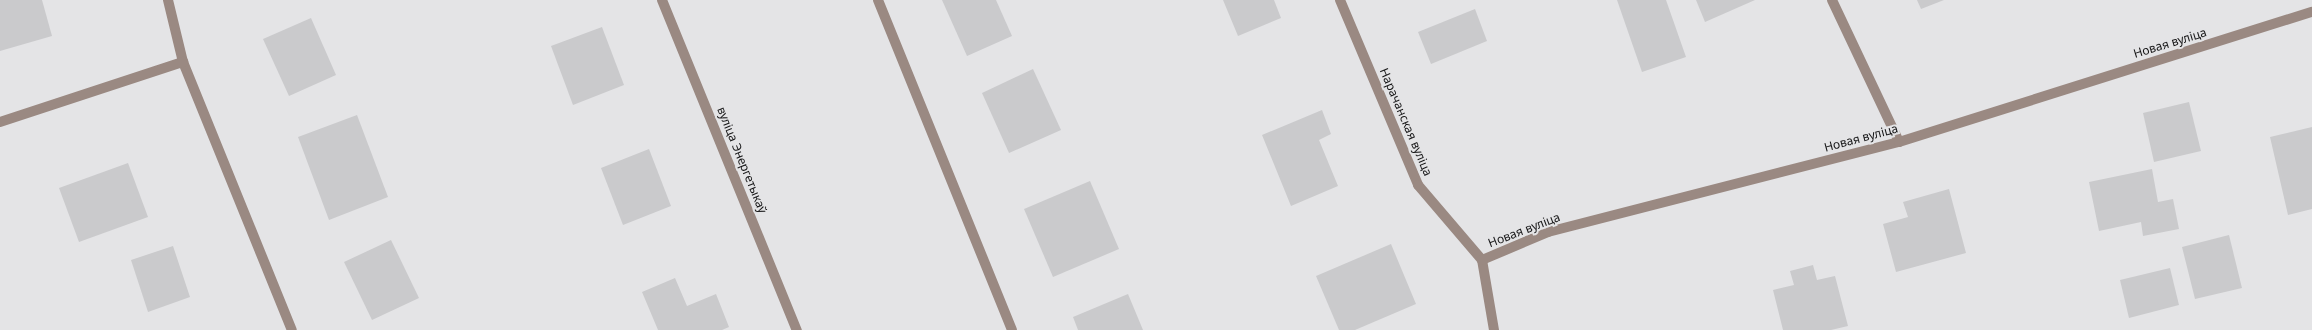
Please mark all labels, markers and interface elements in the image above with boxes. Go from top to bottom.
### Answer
street label: Новая вуліца [2132,25,2208,61]
street label: Нарачанская вуліца [1377,66,1435,178]
street label: вуліца Энергетыкаў [714,105,770,215]
street label: Новая вуліца [1823,121,1899,155]
street label: Новая вуліца [1486,210,1562,250]

